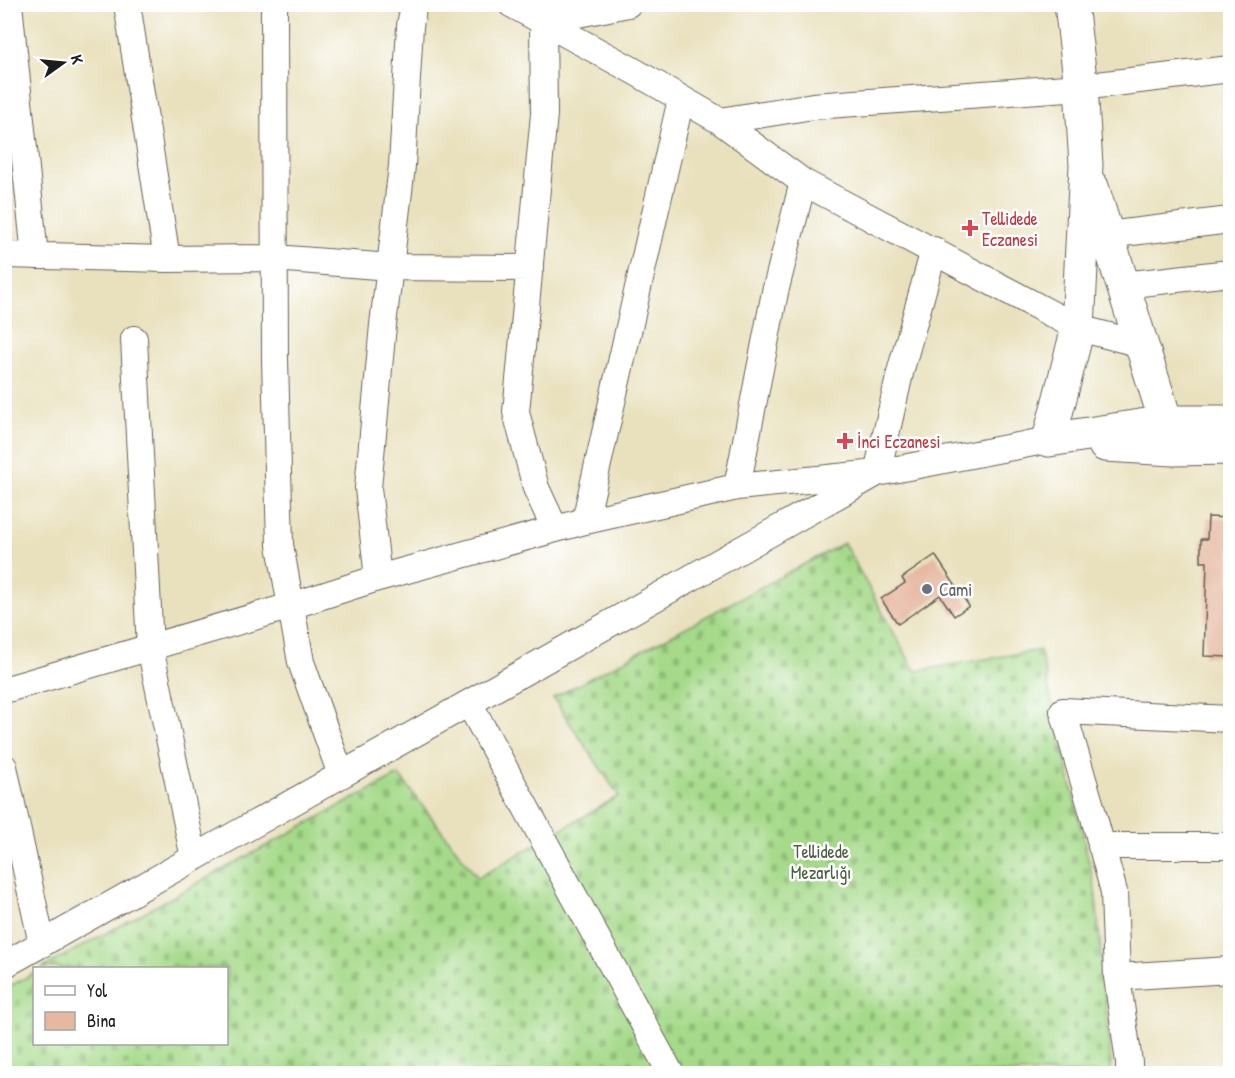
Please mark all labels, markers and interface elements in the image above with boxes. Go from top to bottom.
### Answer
north arrow [33,33,93,93]
text: K [66,52,89,67]
place label: Tellidede Eczanesi [982,206,1038,252]
marker: Tellidede Eczanesi [963,221,977,235]
place label: İnci Eczanesi [857,429,940,454]
marker: İnci Eczanesi [838,434,852,448]
place label: Cami [939,577,972,602]
marker: Cami [920,582,934,596]
park label: Tellidede Mezarlığı [791,839,851,885]
legend [33,967,228,1045]
text: Yol [87,978,107,1003]
text: Bina [87,1008,115,1033]

